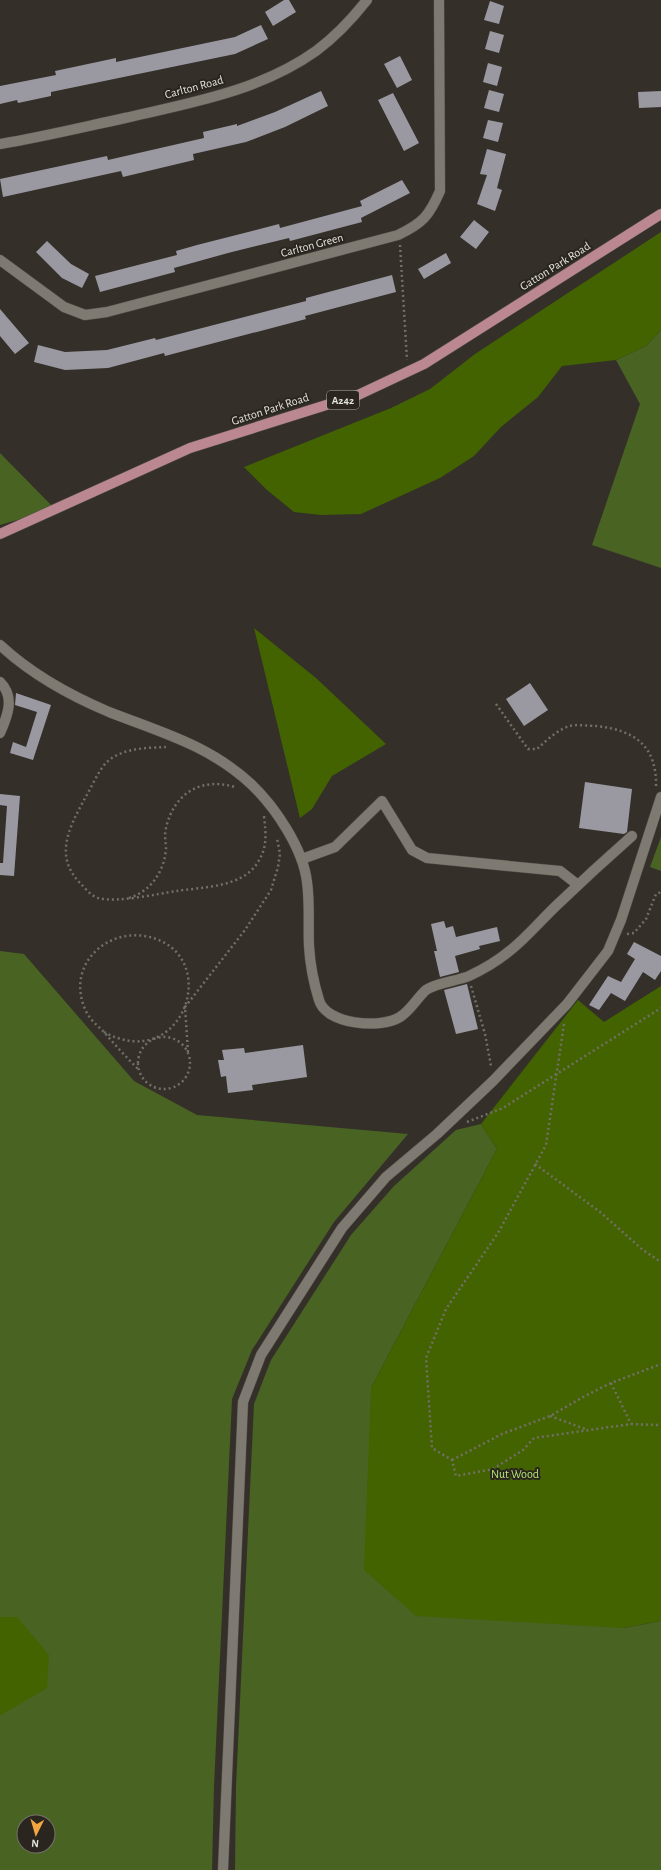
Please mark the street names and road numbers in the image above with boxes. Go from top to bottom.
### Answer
street label: Carlton Road [163,73,225,101]
street label: Carlton Green [279,231,345,259]
street label: Gatton Park Road [518,240,592,292]
street label: Gatton Park Road [230,391,310,427]
road number: A242 [327,391,359,409]

